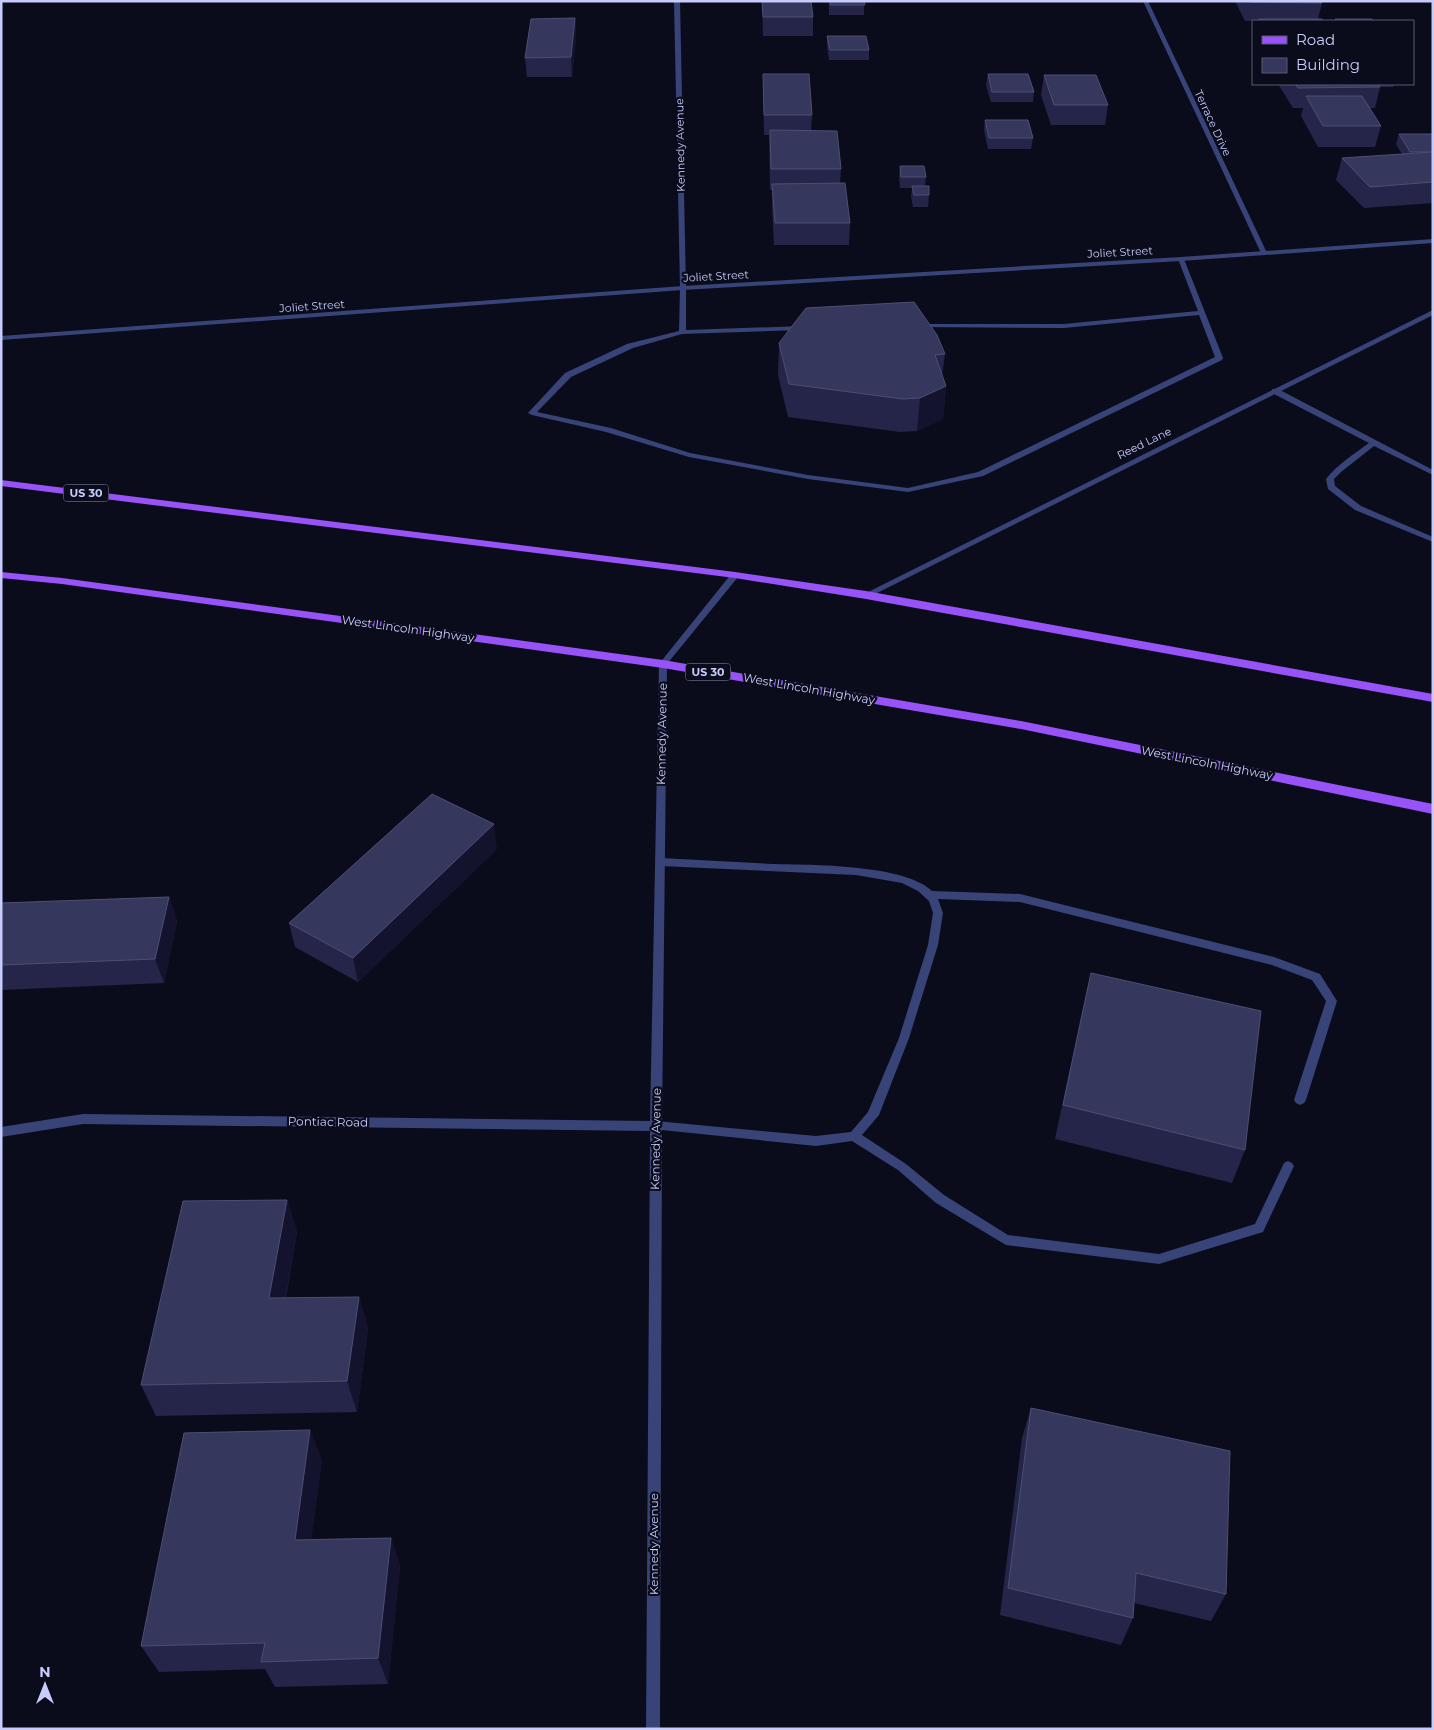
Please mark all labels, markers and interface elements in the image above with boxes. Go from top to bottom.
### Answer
legend [1252,20,1414,85]
text: Road [1296,30,1335,49]
text: Building [1296,55,1360,74]
street label: Terrace Drive [1192,88,1235,159]
street label: Kennedy Avenue [672,98,688,192]
street label: Joliet Street [1086,243,1154,261]
street label: Joliet Street [682,267,750,285]
street label: Joliet Street [278,297,346,315]
street label: Reed Lane [1115,424,1174,462]
road number: US 30 [64,484,108,502]
street label: West Lincoln Highway [341,612,476,645]
road number: US 30 [686,664,730,680]
street label: West Lincoln Highway [742,670,877,708]
street label: Kennedy Avenue [653,683,670,785]
street label: West Lincoln Highway [1140,742,1275,783]
street label: Kennedy Avenue [647,1088,664,1190]
street label: Pontiac Road [288,1113,368,1130]
street label: Kennedy Avenue [646,1493,661,1595]
north arrow [20,1660,70,1710]
text: N [39,1663,51,1681]

